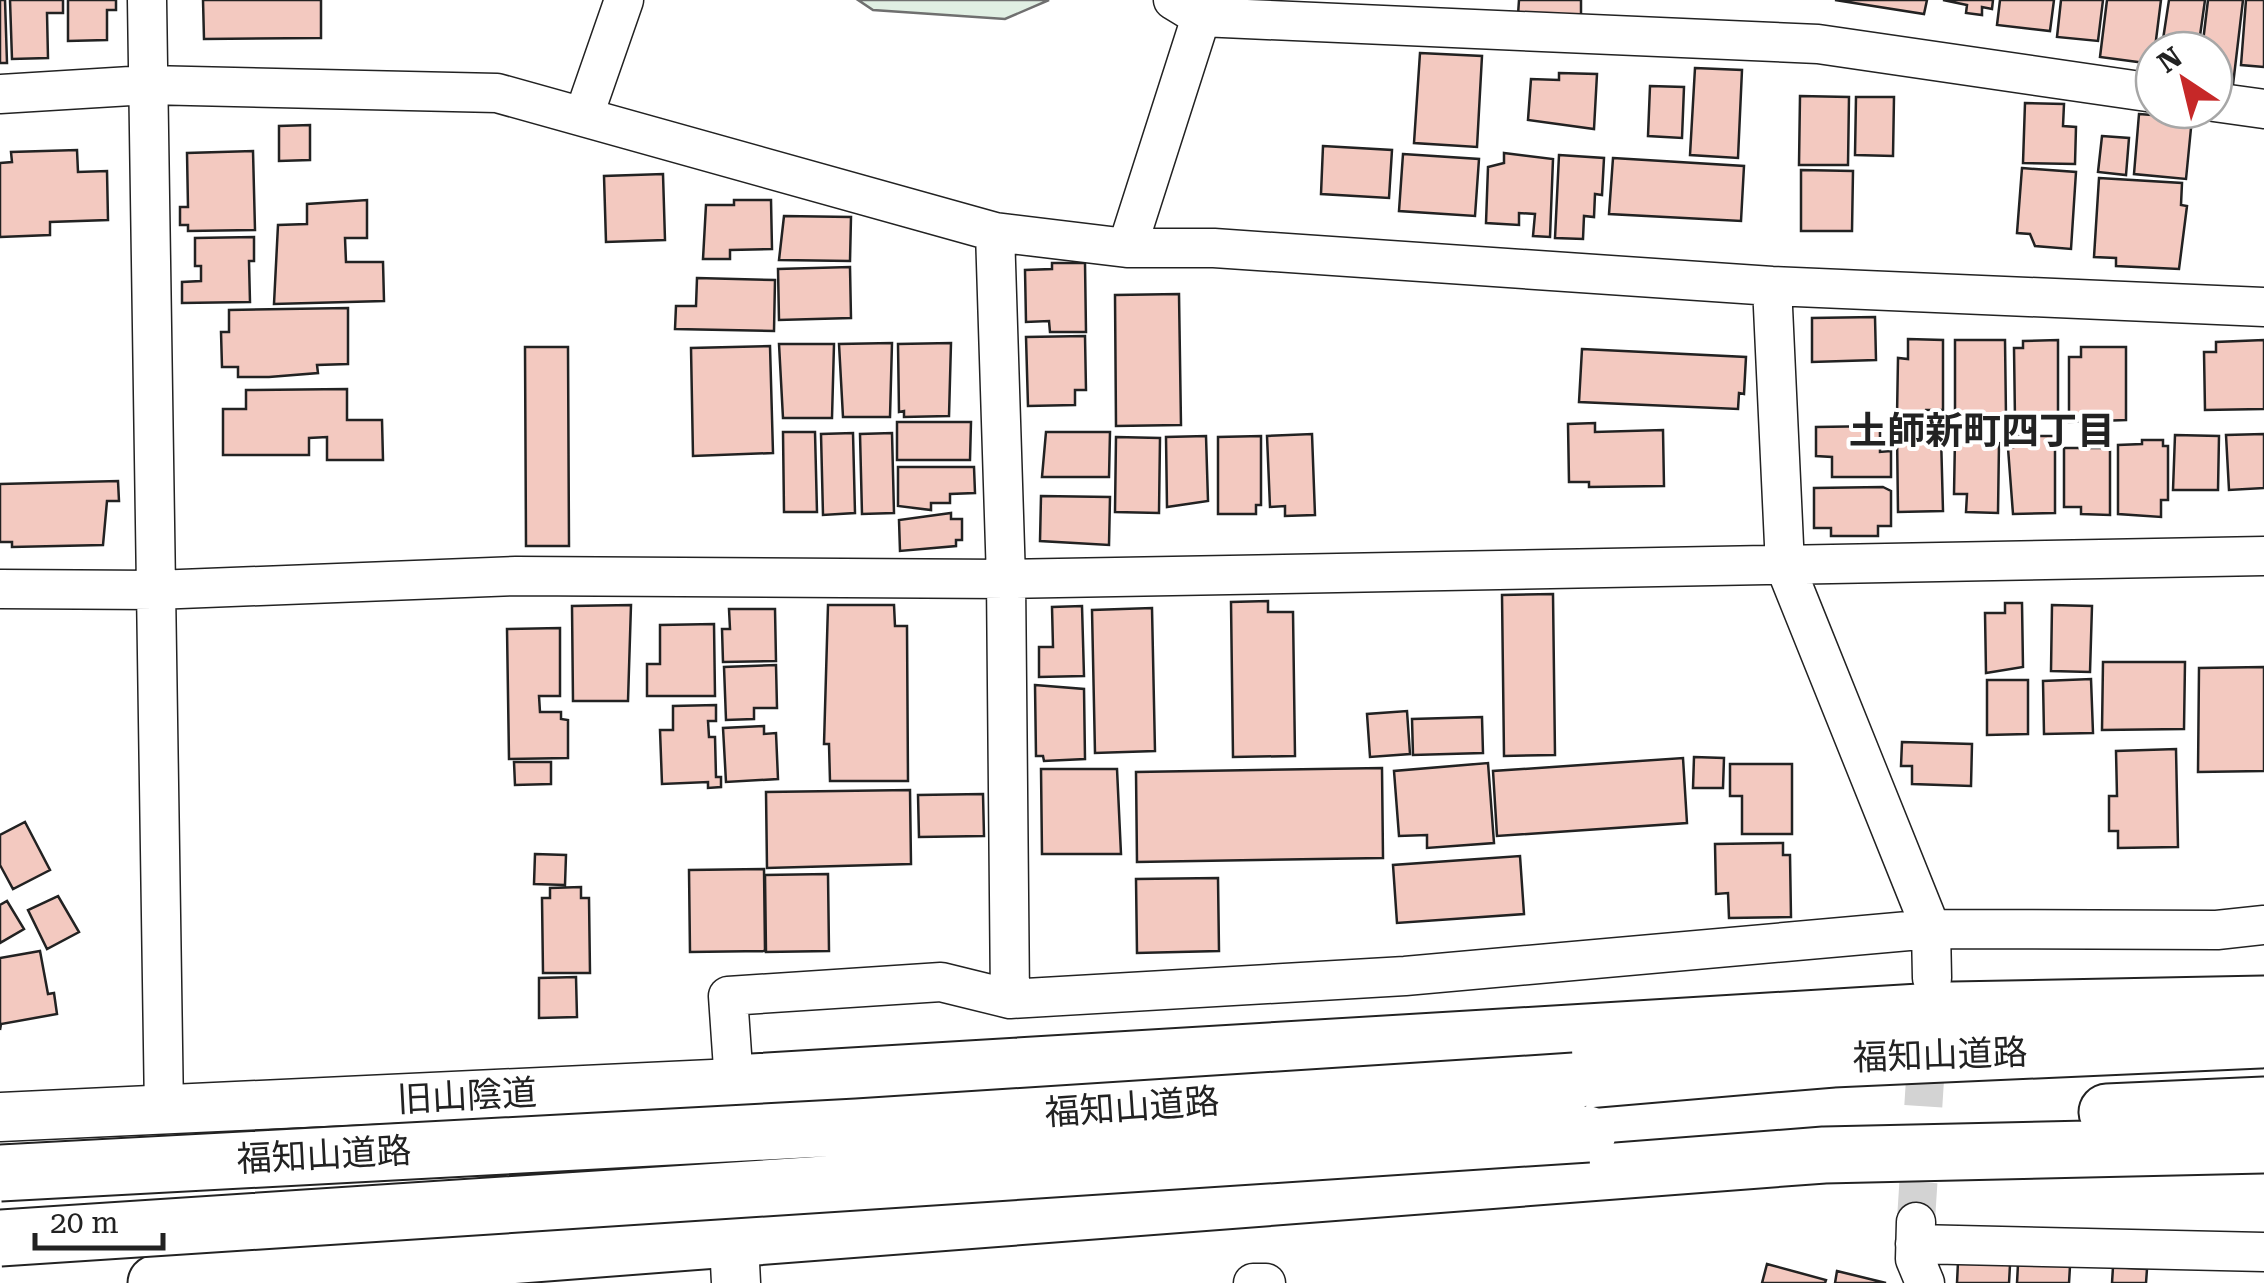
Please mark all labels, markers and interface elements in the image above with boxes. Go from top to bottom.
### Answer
north arrow [2134,30,2234,130]
text: N [2152,40,2188,80]
district label: 土師新町四丁目 [1849,409,2115,453]
street label: 福知山道路 [1852,1032,2028,1079]
street label: 旧山陰道 [396,1072,538,1121]
street label: 福知山道路 [1043,1081,1221,1134]
street label: 福知山道路 [236,1130,412,1181]
scale bar [35,1188,162,1250]
text: 20 m [50,1205,119,1240]

